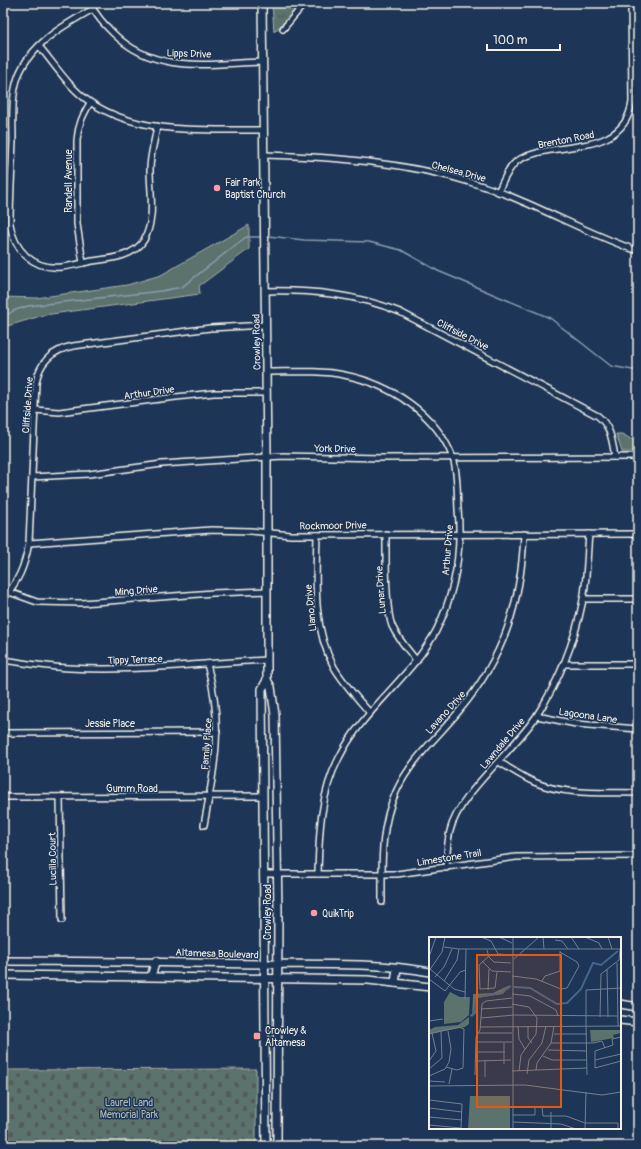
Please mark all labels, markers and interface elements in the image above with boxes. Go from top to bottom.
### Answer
scale bar [487,26,560,52]
text: 100 m [493,33,528,48]
street label: Lipps Drive [166,47,212,61]
street label: Brenton Road [537,129,595,151]
street label: Randell Avenue [63,149,75,213]
street label: Chelsea Drive [430,159,487,185]
place label: Fair Park Baptist Church [225,177,286,201]
marker: Fair Park Baptist Church [212,183,222,193]
street label: Crowley Road [251,314,263,370]
street label: Cliffside Drive [435,317,491,353]
street label: Cliffside Drive [20,376,36,434]
street label: Arthur Drive [123,383,175,402]
street label: York Drive [313,443,356,455]
street label: Rockmoor Drive [299,519,367,533]
street label: Arthur Drive [440,524,456,576]
street label: Lunar Drive [373,565,389,614]
street label: Ming Drive [114,583,158,599]
street label: Llano Drive [303,584,319,632]
street label: Tippy Terrace [107,653,163,667]
street label: Lavano Drive [423,689,468,737]
street label: Lagoona Lane [558,706,618,726]
street label: Lawndale Drive [478,716,528,772]
street label: Jessie Place [85,718,135,730]
street label: Family Place [199,718,215,770]
street label: Gumm Road [106,783,158,795]
street label: Lucilla Court [47,831,59,886]
street label: Limestone Trail [416,847,482,869]
street label: Crowley Road [262,884,274,940]
marker: QuikTrip [309,908,319,918]
place label: QuikTrip [322,908,354,920]
inset map [429,937,621,1129]
street label: Altamesa Boulevard [175,947,259,961]
place label: Crowley & Altamesa [265,1025,307,1049]
marker: Crowley & Altamesa [252,1031,262,1041]
park label: Laurel Land Memorial Park [100,1097,159,1121]

